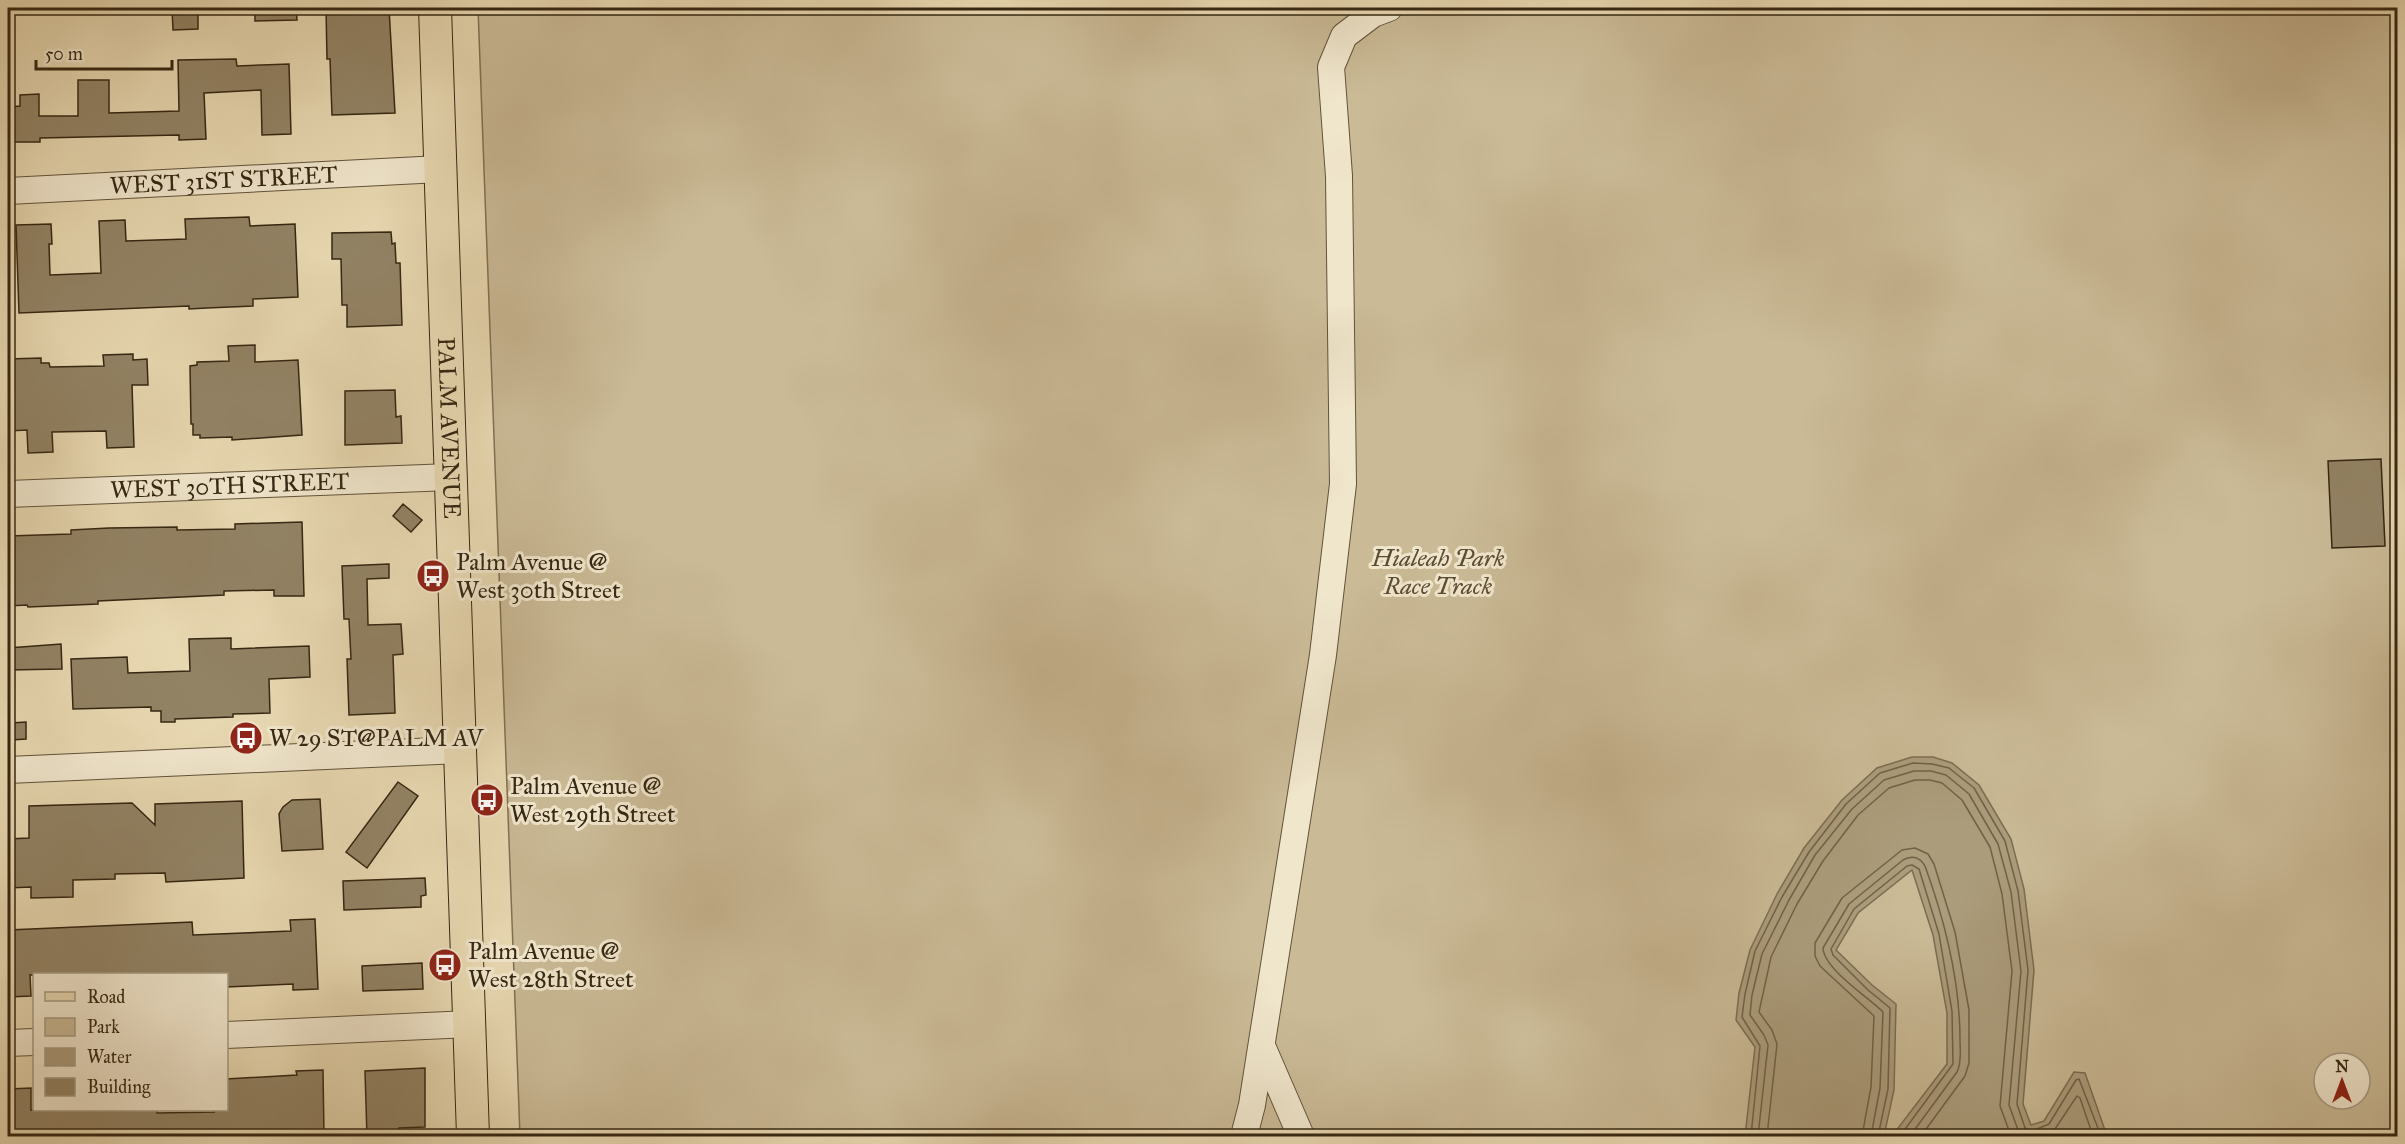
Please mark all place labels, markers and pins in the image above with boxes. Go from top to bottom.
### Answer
place label: Palm Avenue @ West 30th Street [456,547,621,605]
bus stop icon: Palm Avenue @ West 30th Street [415,558,451,594]
bus stop icon: W 29 ST@PALM AV [228,720,264,756]
place label: W 29 ST@PALM AV [269,723,485,753]
place label: Palm Avenue @ West 29th Street [510,771,676,829]
bus stop icon: Palm Avenue @ West 29th Street [469,782,505,818]
place label: Palm Avenue @ West 28th Street [468,936,634,994]
bus stop icon: Palm Avenue @ West 28th Street [427,947,463,983]

